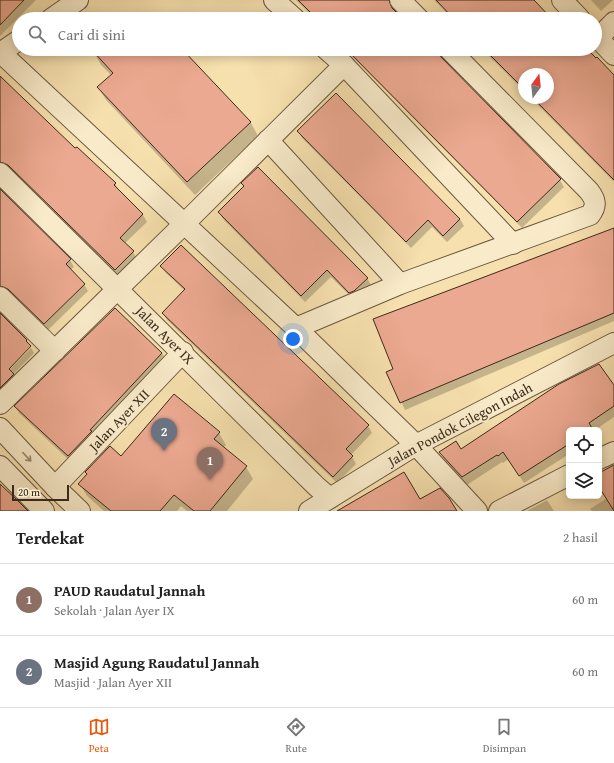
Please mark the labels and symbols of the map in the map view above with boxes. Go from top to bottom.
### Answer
north arrow [518,68,554,104]
street label: Jalan Ayer IX [130,300,199,369]
your location [283,329,303,349]
street label: Jalan Pondok Cilegon Indah [382,377,536,472]
street label: Jalan Ayer XII [83,384,154,457]
pin: 2 [151,418,177,451]
pin: 1 [197,447,223,480]
one-way arrow [22,451,31,462]
scale bar [12,483,69,502]

